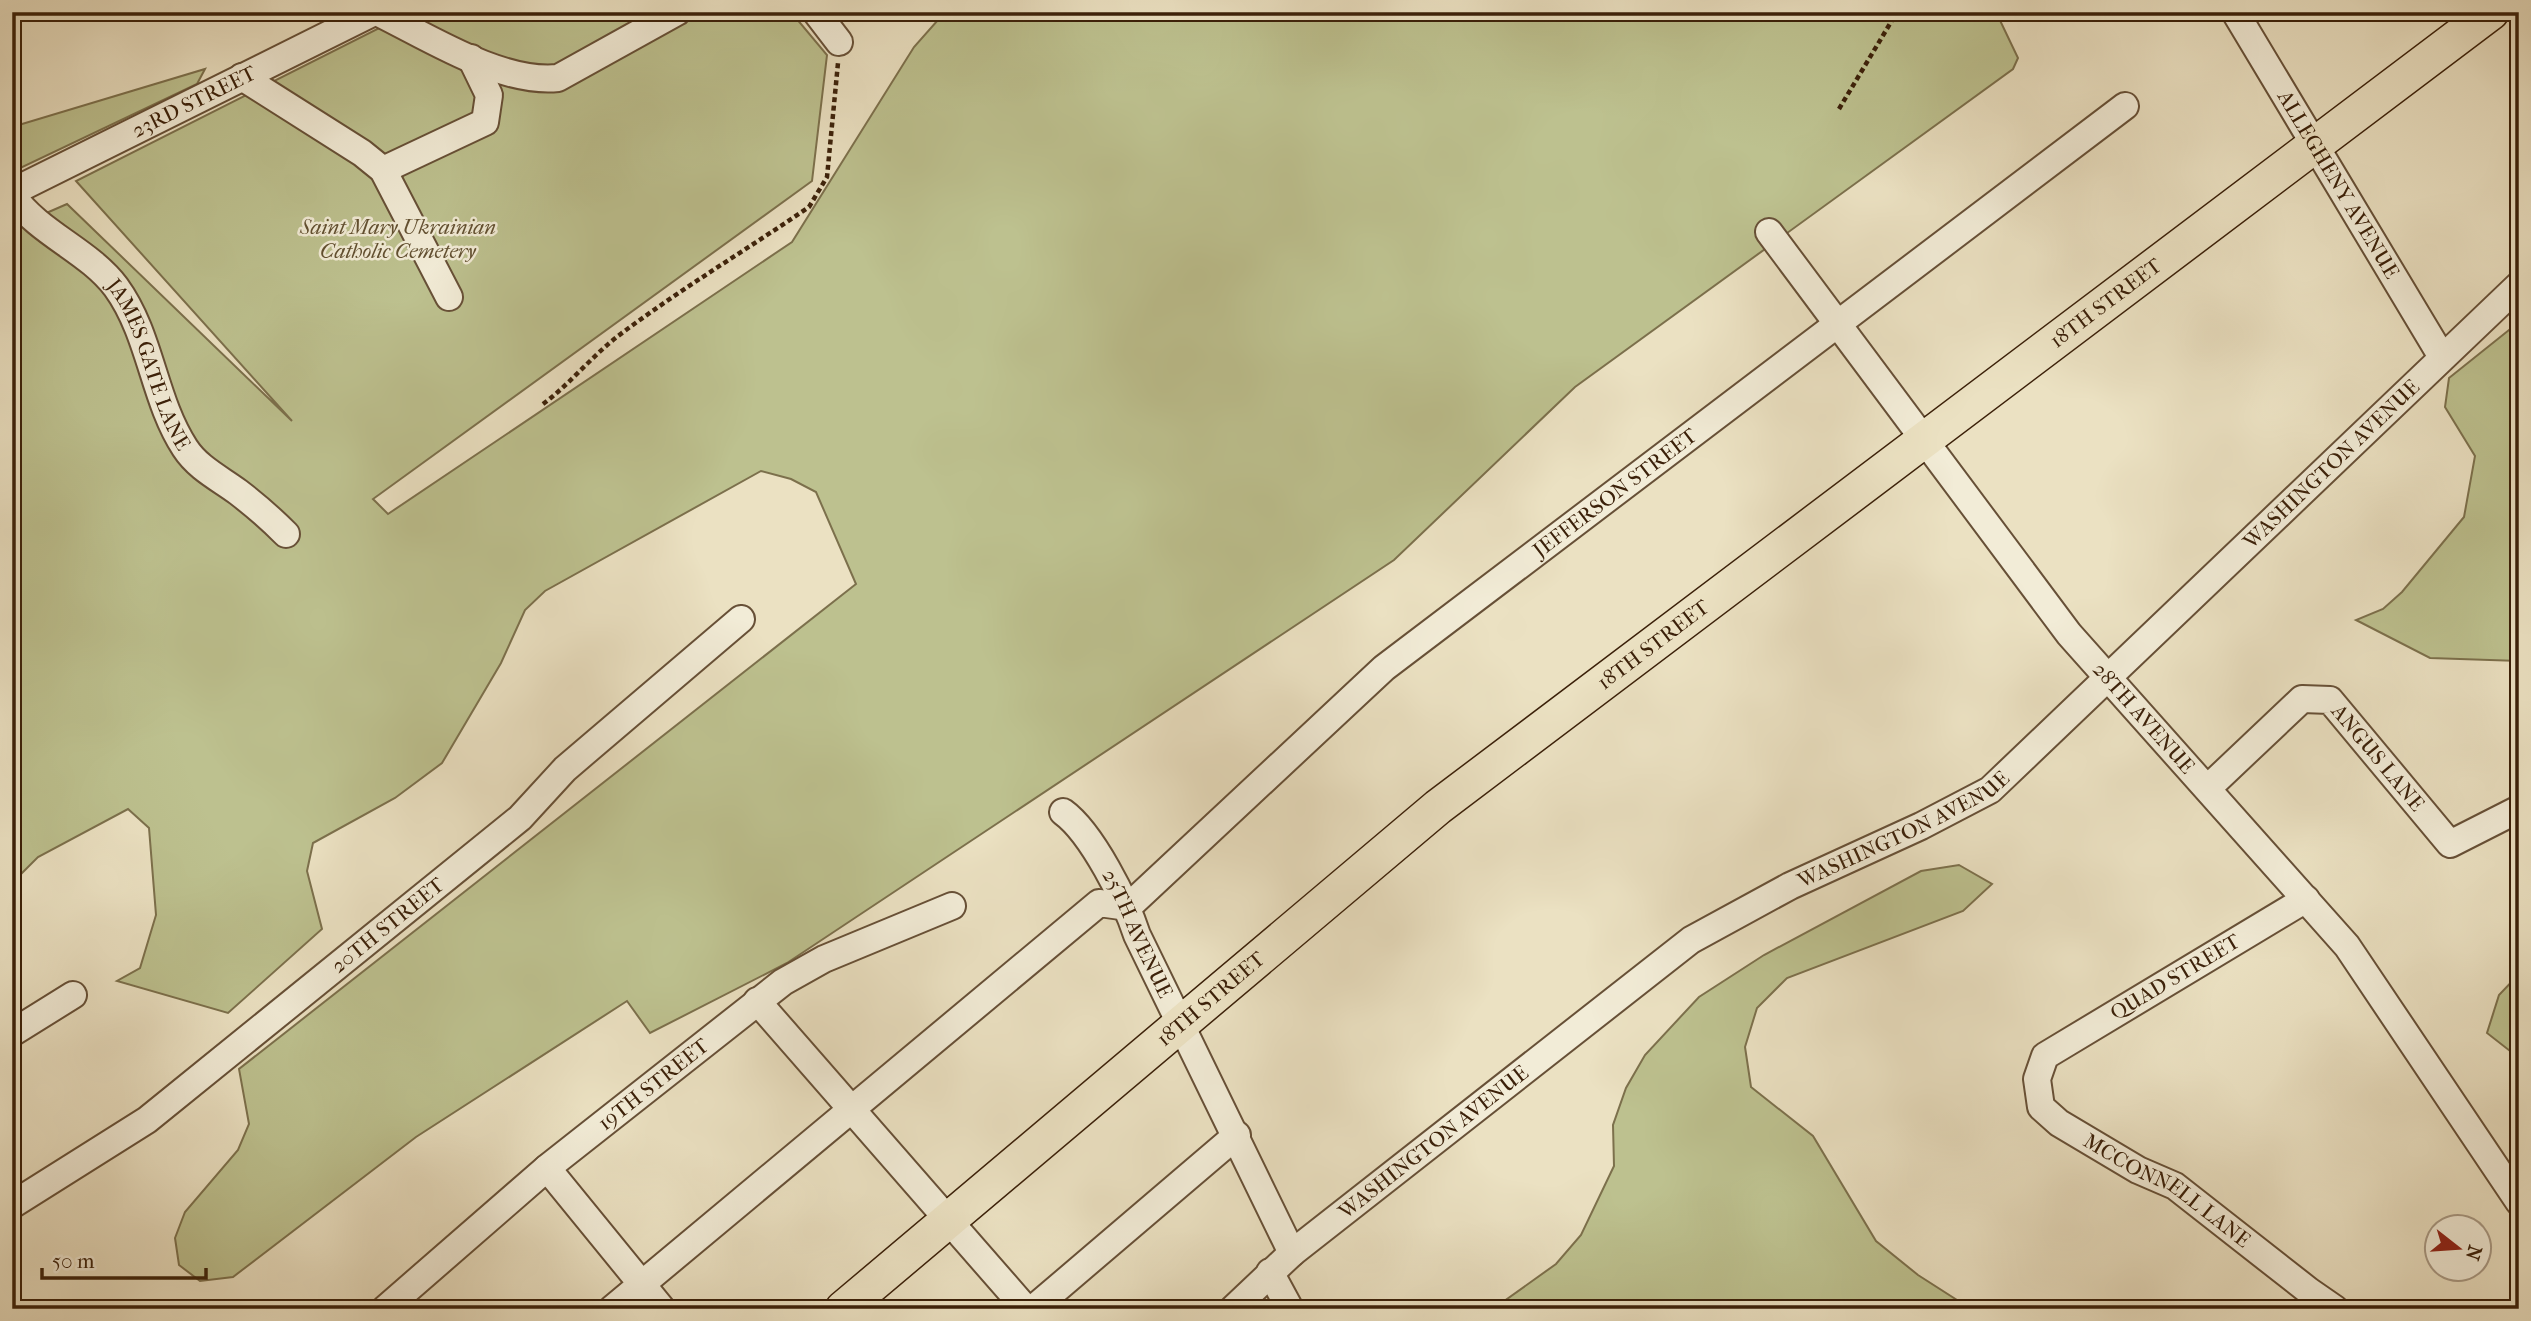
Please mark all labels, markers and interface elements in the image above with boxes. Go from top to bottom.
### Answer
street label: 23RD STREET [128,60,260,142]
street label: ALLEGHENY AVENUE [2272,85,2404,283]
park label: Saint Mary Ukrainian Catholic Cemetery [299,215,496,263]
street label: 18TH STREET [2045,253,2167,353]
street label: JAMES GATE LANE [101,272,196,455]
street label: WASHINGTON AVENUE [2238,375,2424,554]
street label: JEFFERSON STREET [1527,423,1702,564]
street label: 18TH STREET [1593,594,1714,694]
street label: 28TH AVENUE [2088,657,2200,779]
street label: ANGUS LANE [2326,699,2429,816]
street label: WASHINGTON AVENUE [1793,766,2014,893]
street label: 25TH AVENUE [1097,865,1178,1002]
street label: 20TH STREET [326,872,449,978]
street label: QUAD STREET [2106,929,2245,1025]
street label: 18TH STREET [1152,946,1270,1051]
street label: 19TH STREET [593,1033,714,1135]
street label: WASHINGTON AVENUE [1333,1060,1533,1224]
street label: MCCONNELL LANE [2079,1128,2255,1252]
north arrow [2422,1212,2492,1282]
scale bar [42,1237,206,1281]
text: N [2461,1243,2486,1263]
text: 50 m [52,1249,95,1273]

